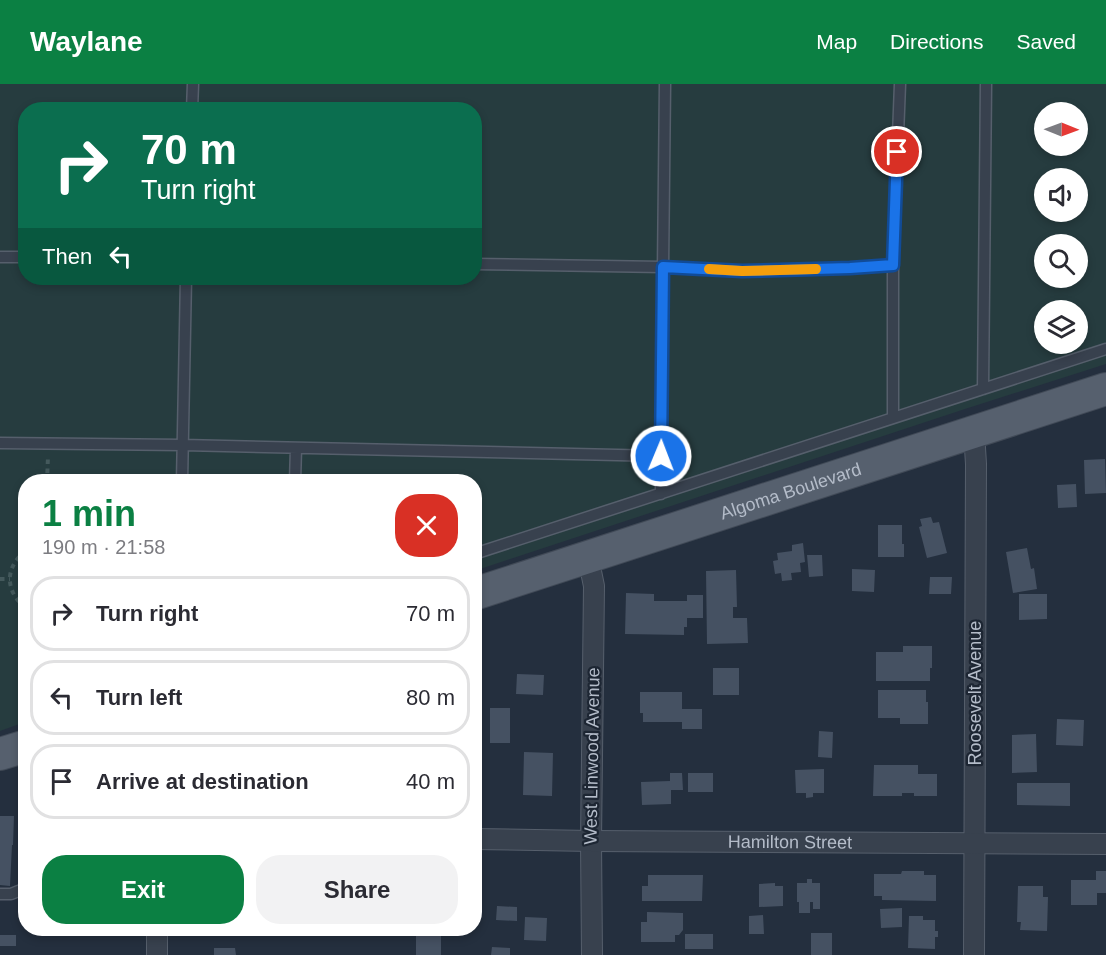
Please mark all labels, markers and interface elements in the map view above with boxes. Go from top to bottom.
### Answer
text: Waylane [30,26,143,57]
text: Map [816,30,857,53]
text: Directions [890,30,983,53]
text: Saved [1016,30,1076,53]
north arrow [1034,102,1088,156]
map controls [1034,102,1088,354]
icon: right [42,126,120,204]
text: 70 m [141,126,237,173]
pin [871,126,922,177]
icon: arrive [880,135,913,168]
button: sound [1034,168,1088,222]
text: Turn right [141,175,256,205]
button: search [1034,234,1088,288]
icon: left [104,240,137,273]
text: Then [42,244,92,269]
button: layers [1034,300,1088,354]
position arrow [629,424,693,488]
street label: Algoma Boulevard [718,459,864,523]
text: 1 min [42,493,136,534]
button: close [395,494,458,557]
text: 190 m · 21:58 [42,536,165,558]
icon: right [45,597,78,630]
text: Turn right [96,601,198,626]
text: 70 m [406,601,455,626]
street label: Roosevelt Avenue [965,621,985,765]
street label: West Linwood Avenue [580,667,604,845]
icon: left [45,681,78,714]
text: Turn left [96,685,182,710]
text: 80 m [406,685,455,710]
icon: arrive [45,765,78,798]
text: Arrive at destination [96,769,309,794]
text: 40 m [406,769,455,794]
street label: Hamilton Street [728,832,852,853]
button: Exit [42,855,244,924]
button: Share [256,855,458,924]

